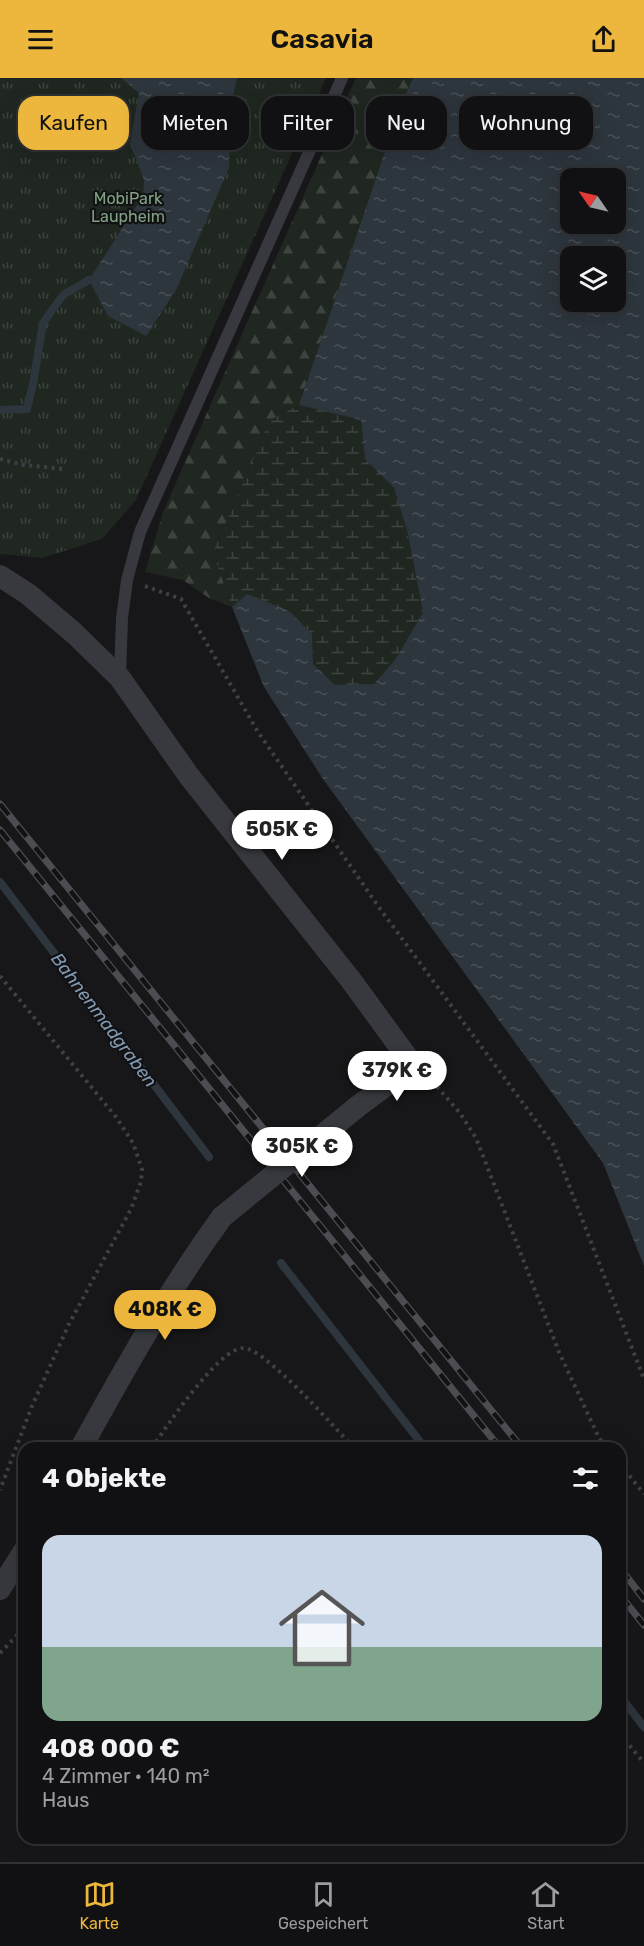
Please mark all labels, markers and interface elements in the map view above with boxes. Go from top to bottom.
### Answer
icon: menu [24,23,57,56]
text: Casavia [270,23,374,55]
icon: share [587,23,620,56]
chip: Kaufen [18,96,129,150]
chip: Mieten [141,96,249,150]
chip: Filter [261,96,354,150]
chip: Neu [366,96,447,150]
chip: Wohnung [459,96,593,150]
north arrow [560,168,626,234]
map controls [560,168,626,312]
park label: MobiPark Laupheim [91,189,165,226]
button: layers [560,246,626,312]
pin: 505K € [233,810,331,861]
text: 505K € [246,817,318,841]
water label: Bahnenmadgraben [46,948,162,1092]
pin: 379K € [348,1051,446,1102]
text: 379K € [362,1058,432,1082]
pin: 305K € [253,1127,351,1178]
text: 305K € [266,1134,338,1158]
pin: 408K € [116,1290,214,1341]
text: 408K € [128,1297,202,1321]
icon: filters [569,1462,602,1495]
text: 4 Objekte [42,1463,166,1494]
icon: home [268,1574,376,1682]
text: 408 000 € [42,1733,180,1764]
text: 4 Zimmer · 140 m² [42,1764,210,1788]
text: Haus [42,1788,90,1812]
tab: Karte [79,1878,119,1933]
tab: Gespeichert [278,1878,368,1933]
tab: Start [527,1878,565,1933]

